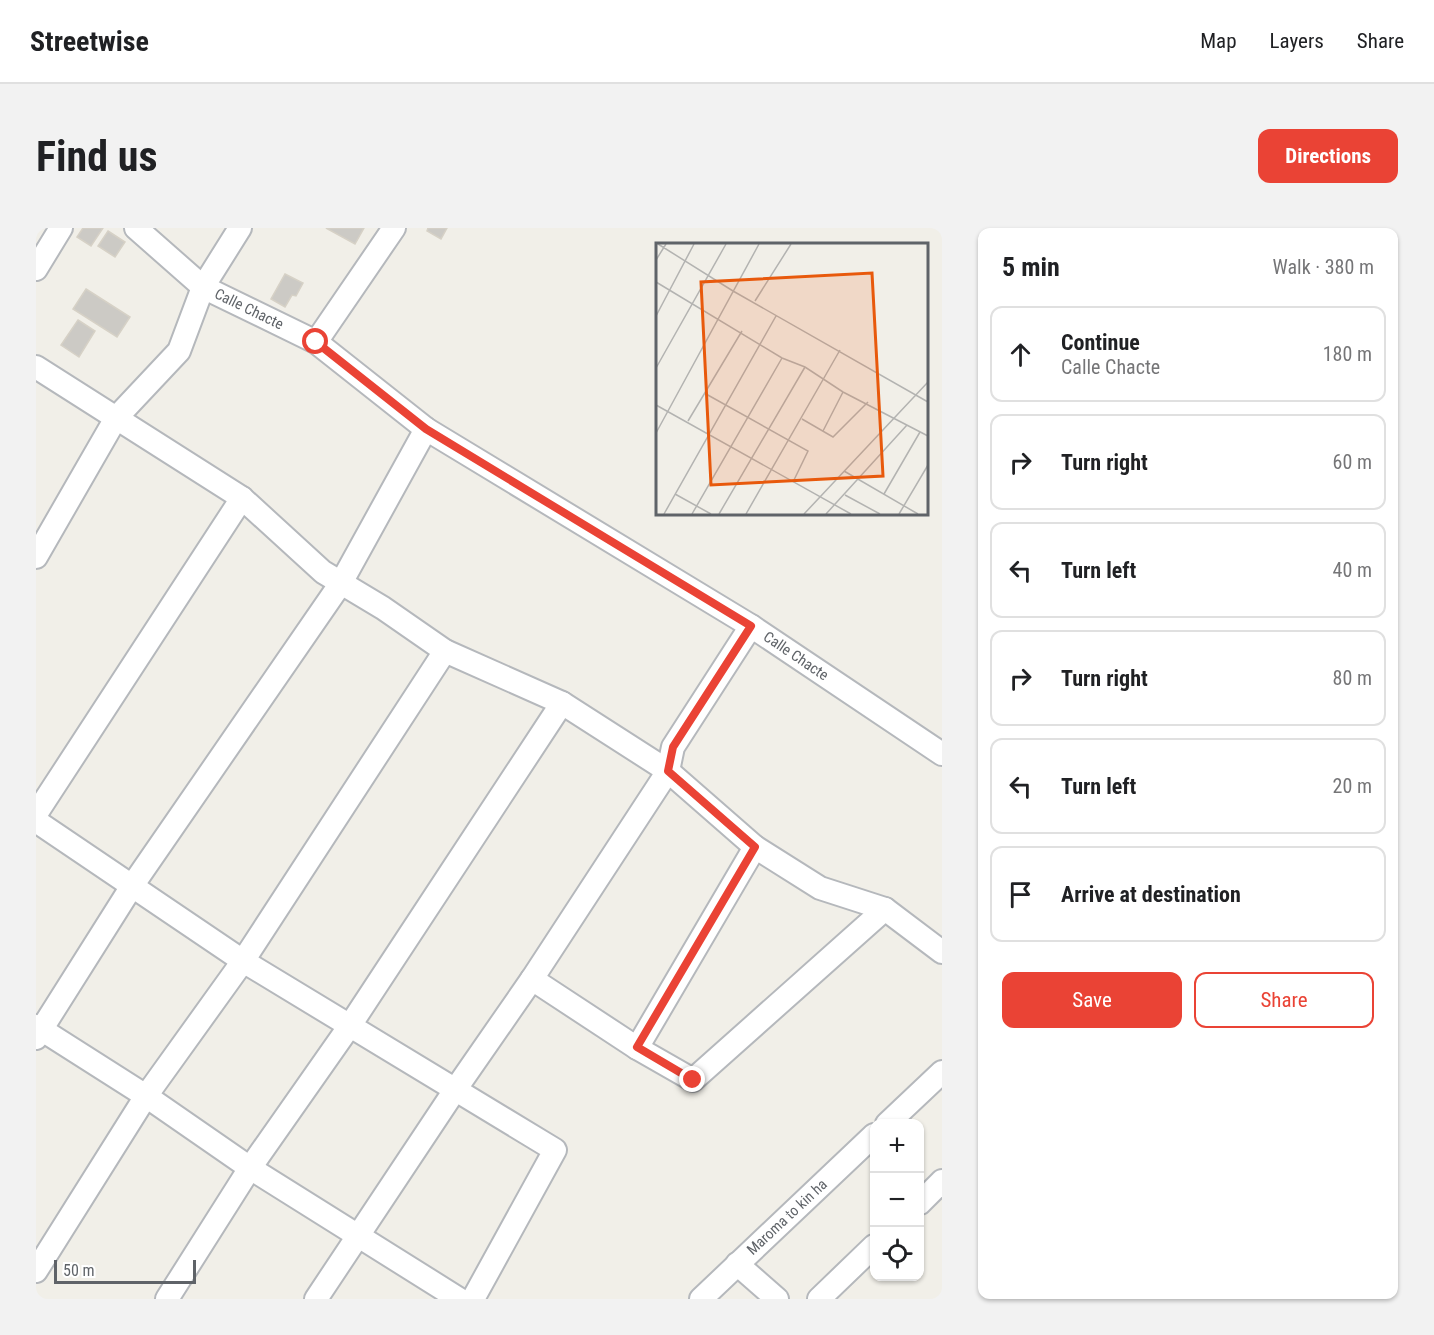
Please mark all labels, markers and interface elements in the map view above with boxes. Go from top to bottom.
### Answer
text: Streetwise [30,25,149,58]
text: Map [1200,29,1237,53]
text: Layers [1270,29,1324,53]
text: Share [1357,29,1404,53]
button: Directions [1258,129,1398,183]
text: Find us [36,132,157,181]
inset map [656,243,927,514]
text: 5 min [1002,252,1060,282]
text: Walk · 380 m [1273,255,1374,279]
street label: Calle Chacte [212,285,286,333]
route start [302,328,328,354]
text: Continue [1061,330,1140,355]
icon: ahead [1004,338,1037,371]
text: 180 m [1323,342,1372,366]
text: Calle Chacte [1061,355,1160,379]
icon: right [1004,446,1037,479]
text: Turn right [1061,450,1148,475]
text: 60 m [1333,450,1372,474]
icon: left [1004,554,1037,587]
text: Turn left [1061,558,1136,583]
text: 40 m [1333,558,1372,582]
street label: Calle Chacte [760,628,832,684]
icon: right [1004,662,1037,695]
text: Turn right [1061,666,1148,691]
text: 80 m [1333,666,1372,690]
icon: left [1004,770,1037,803]
text: Turn left [1061,774,1136,799]
text: 20 m [1333,774,1372,798]
icon: arrive [1004,878,1037,911]
text: Arrive at destination [1061,882,1241,907]
button: Save [1002,972,1182,1028]
button: Share [1194,972,1374,1028]
route end [679,1066,705,1092]
map controls [870,1119,924,1281]
button: + [870,1119,924,1173]
button: − [870,1173,924,1227]
street label: Maroma to kin ha [743,1175,831,1259]
button: locate [870,1227,924,1281]
scale bar [54,1257,196,1284]
text: 50 m [63,1261,95,1280]

